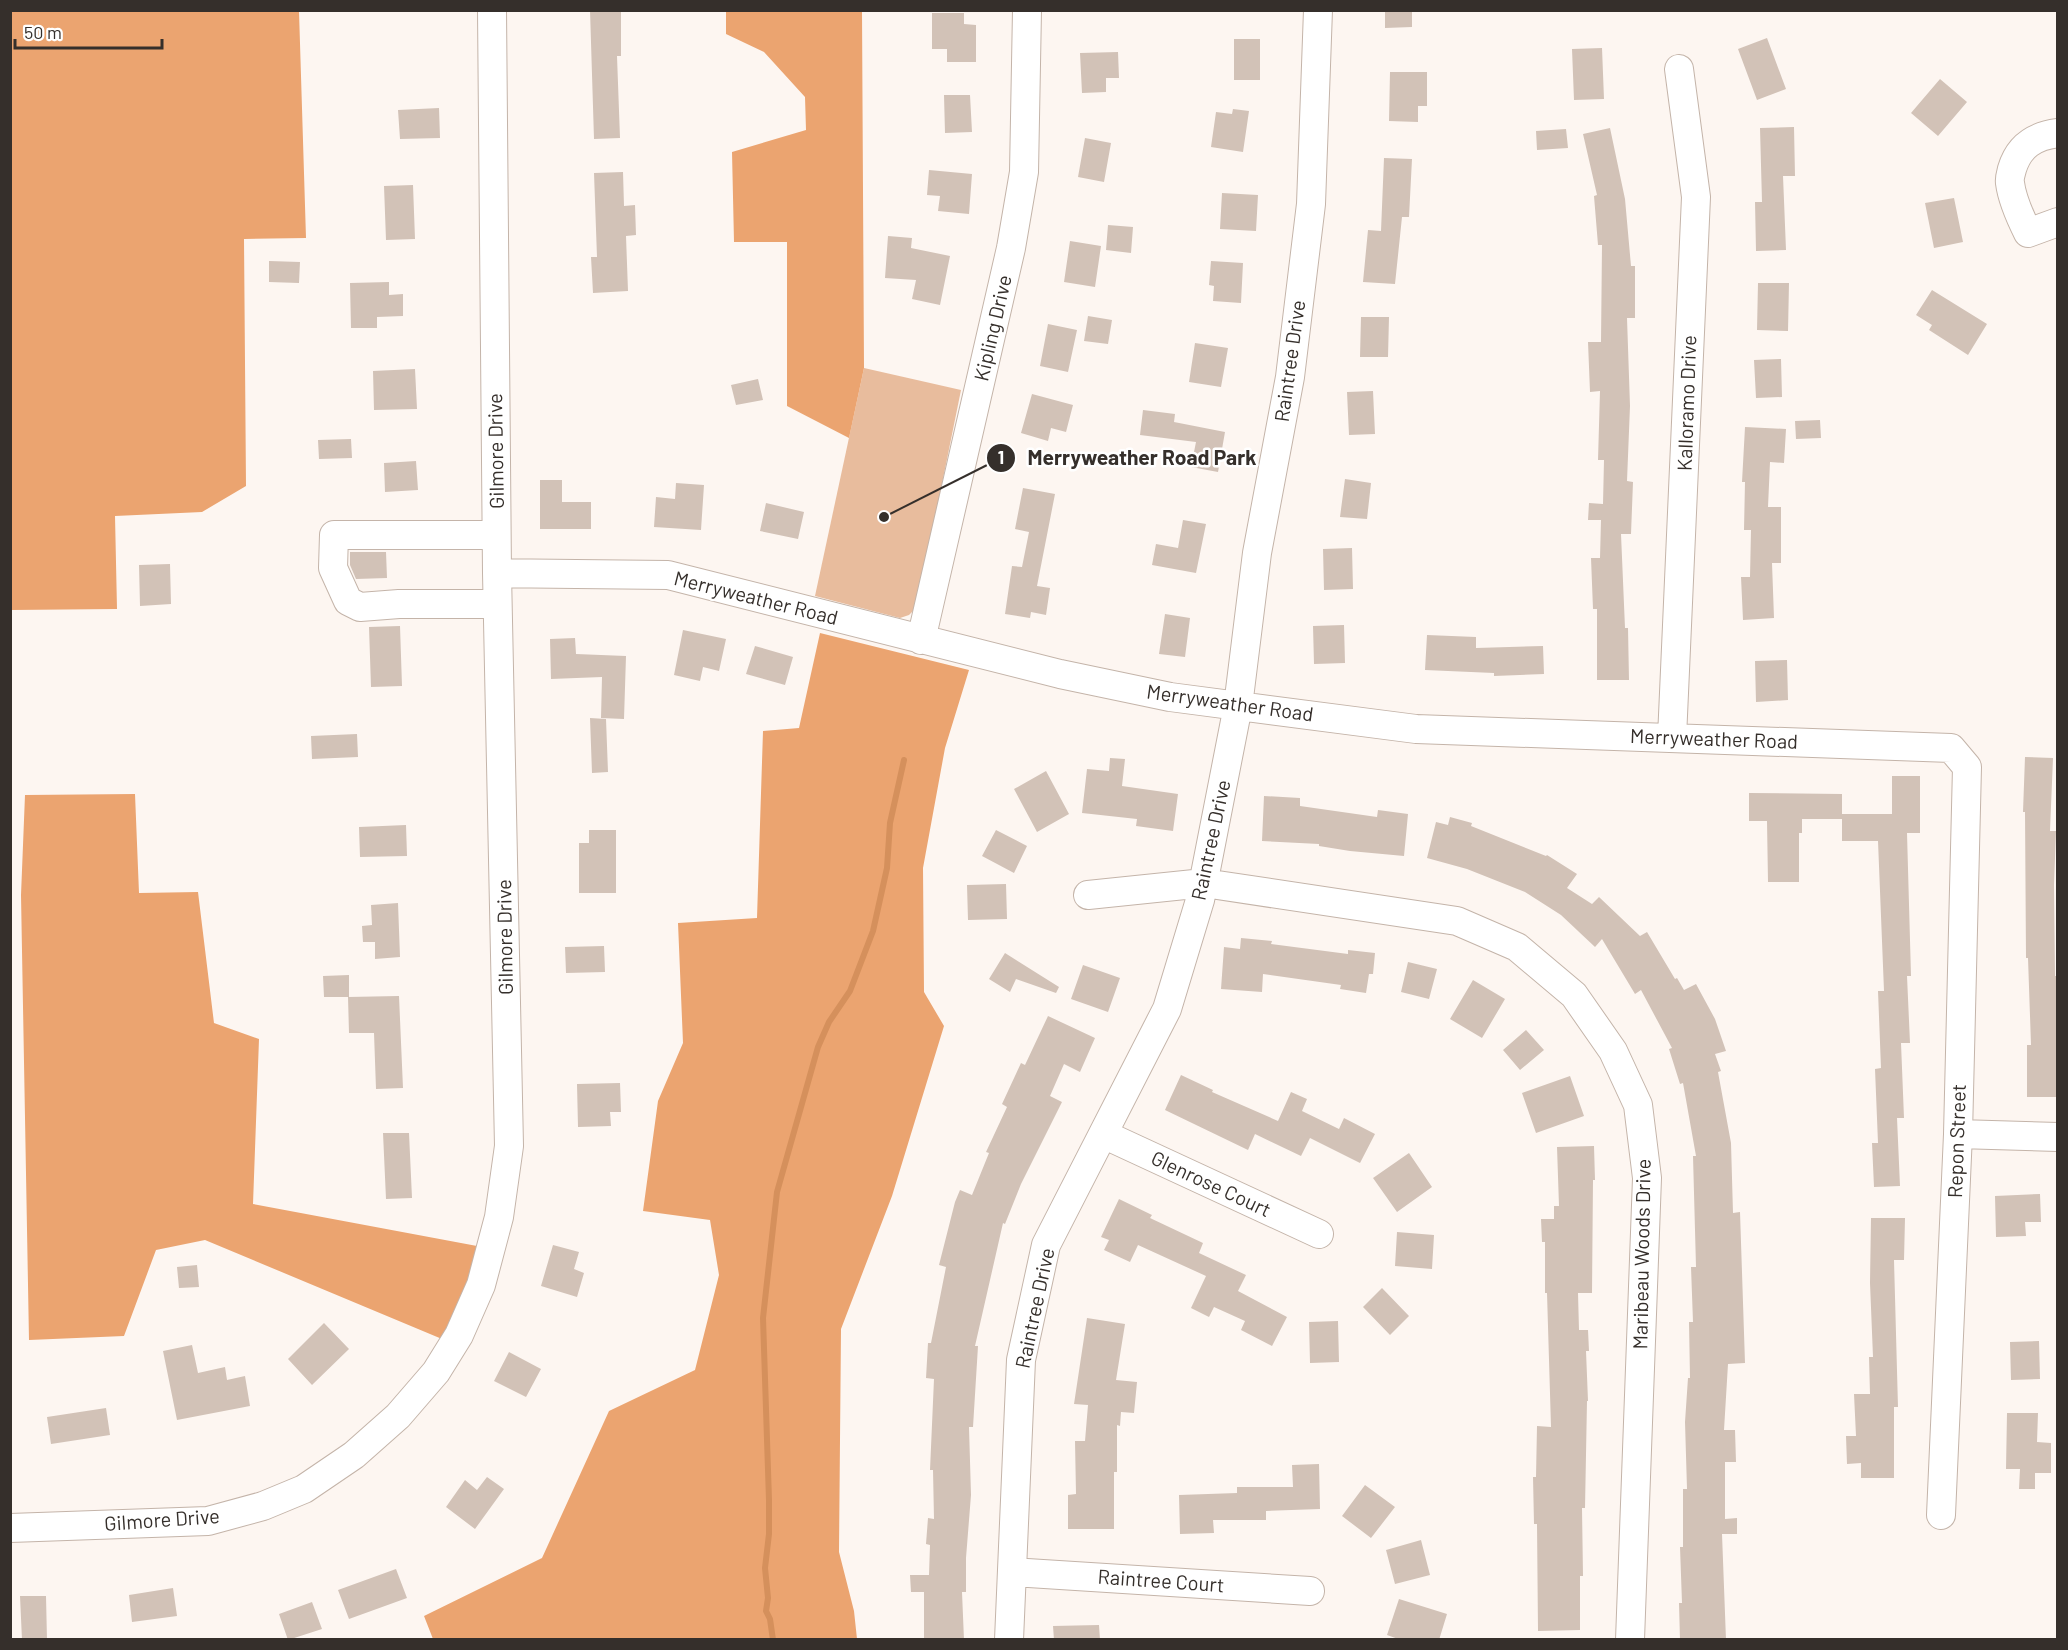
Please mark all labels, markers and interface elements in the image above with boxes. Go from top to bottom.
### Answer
scale bar [15,12,162,50]
text: 50 m [24,21,62,43]
street label: Kipling Drive [968,272,1016,383]
street label: Raintree Drive [1269,298,1309,423]
street label: Kalloramo Drive [1672,335,1700,471]
street label: Gilmore Drive [482,393,508,509]
callout: Merryweather Road Park [986,439,1269,478]
text: Merryweather Road Park [1028,444,1256,469]
text: 1 [998,446,1004,468]
street label: Merryweather Road [672,565,841,629]
street label: Merryweather Road [1145,678,1315,726]
street label: Merryweather Road [1630,723,1798,753]
street label: Raintree Drive [1186,777,1235,902]
street label: Gilmore Drive [491,879,517,995]
street label: Repon Street [1942,1084,1970,1198]
street label: Glenrose Court [1148,1145,1275,1221]
street label: Maribeau Woods Drive [1627,1158,1655,1350]
street label: Raintree Drive [1010,1245,1059,1370]
street label: Gilmore Drive [103,1503,220,1535]
street label: Raintree Court [1097,1564,1225,1596]

